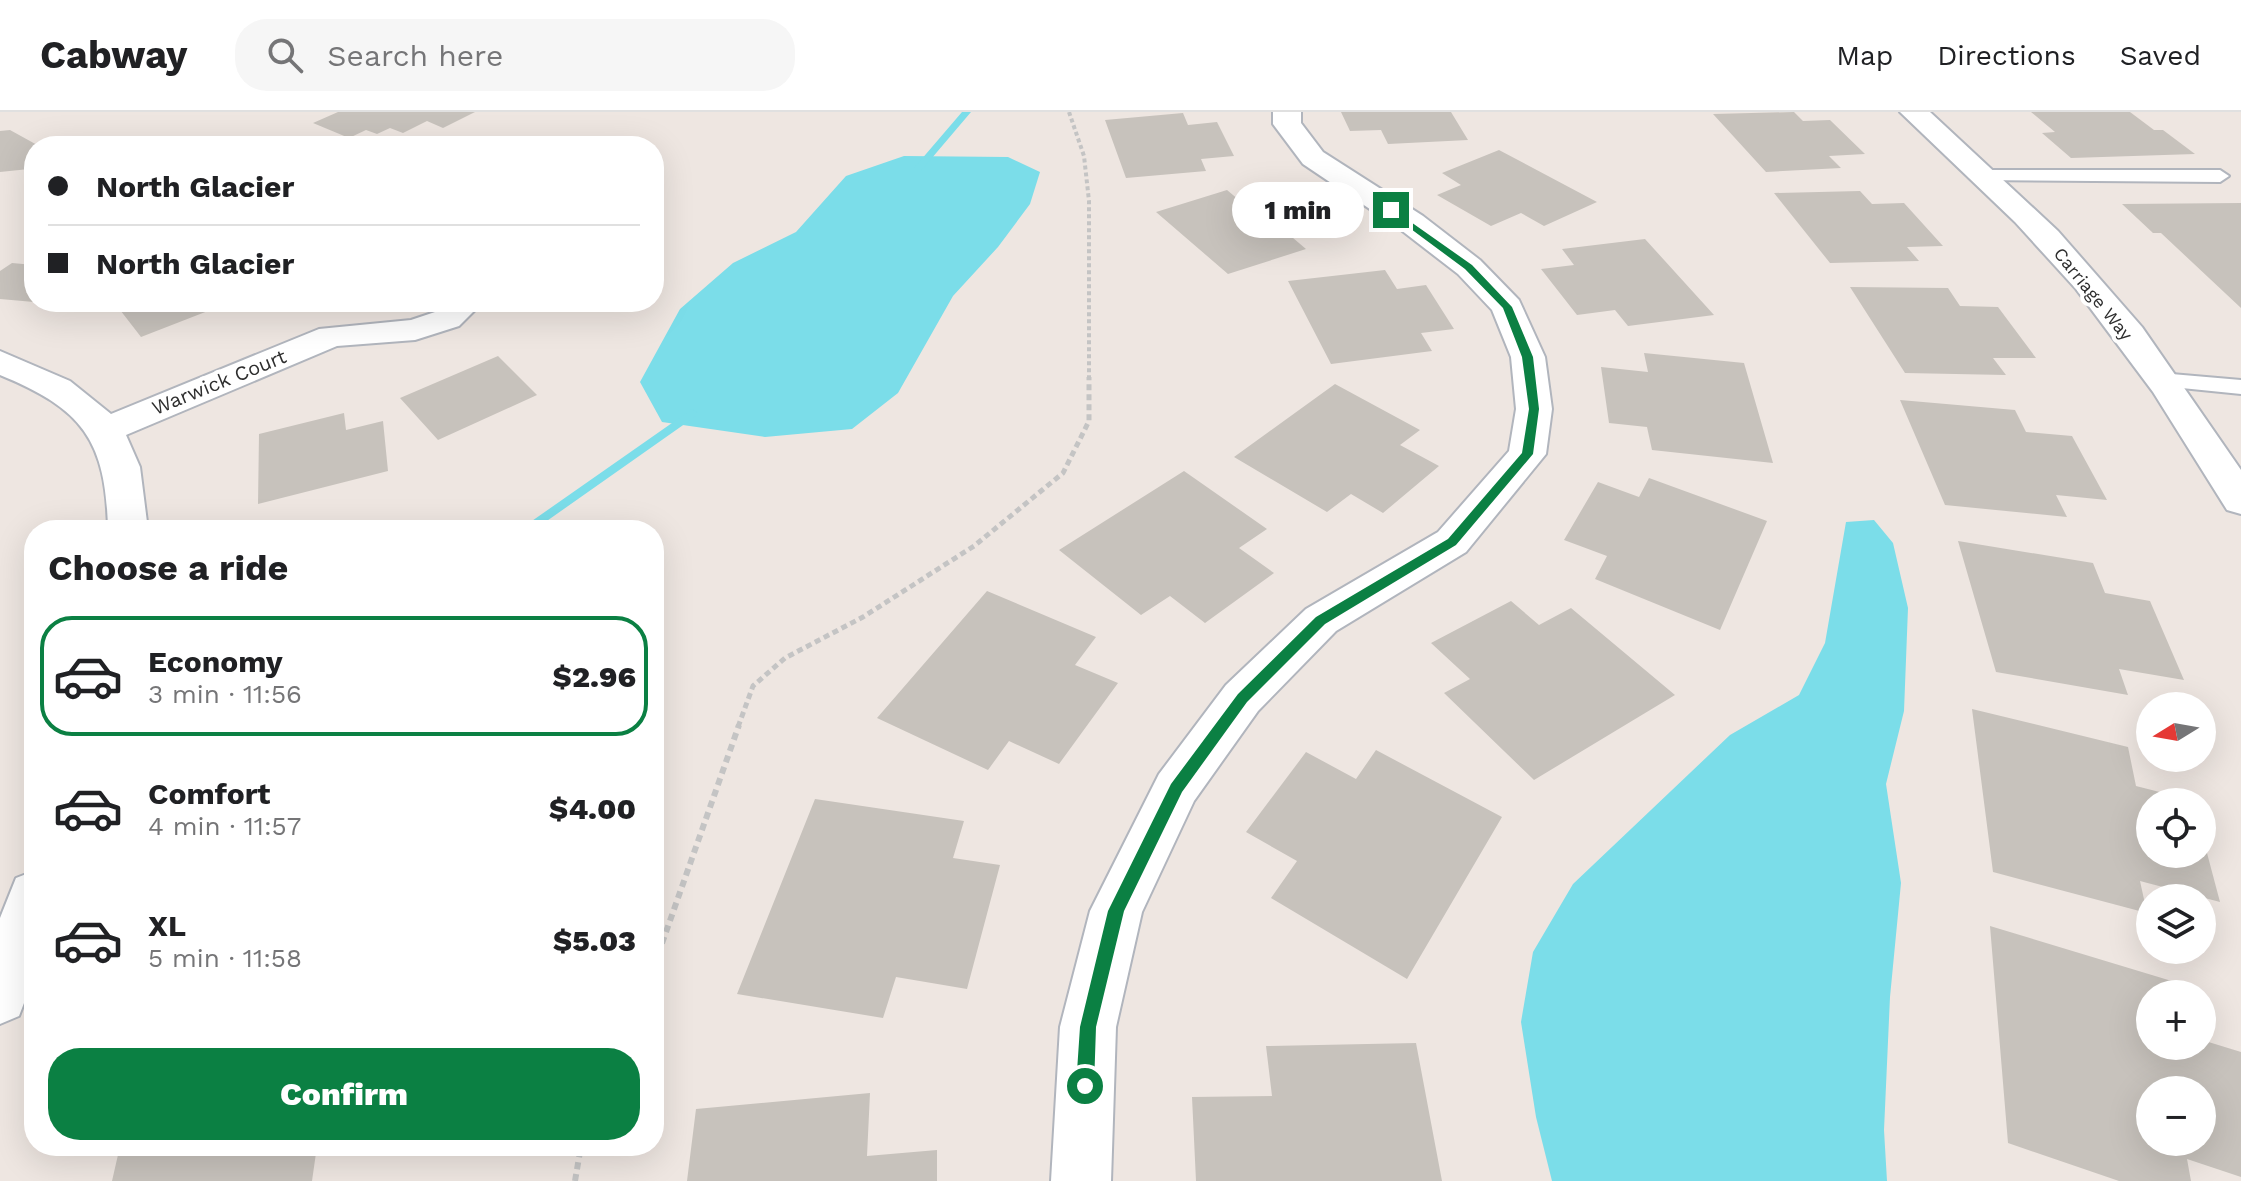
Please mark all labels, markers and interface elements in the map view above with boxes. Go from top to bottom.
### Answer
search box [235,19,795,91]
text: Cabway [40,33,187,77]
icon: search [263,33,307,77]
text: Search here [327,38,503,73]
text: Map [1836,39,1893,72]
text: Directions [1937,39,2076,72]
text: Saved [2120,39,2201,72]
text: North Glacier [96,169,294,204]
callout: 1 min [1231,182,1363,238]
route end [1373,192,1409,228]
text: 1 min [1265,195,1331,225]
street label: Carriage Way [2050,243,2138,345]
text: North Glacier [96,246,294,281]
street label: Warwick Court [148,344,290,420]
text: Choose a ride [48,547,288,589]
icon: car [52,640,124,712]
text: Economy [148,644,283,679]
text: $2.96 [553,659,636,694]
text: 3 min · 11:56 [148,679,302,709]
north arrow [2136,692,2216,772]
map controls [2136,692,2216,1156]
icon: car [52,772,124,844]
text: Comfort [148,776,270,811]
button: locate [2136,788,2216,868]
text: $4.00 [549,791,636,826]
text: 4 min · 11:57 [148,811,301,841]
button: layers [2136,884,2216,964]
icon: car [52,904,124,976]
text: XL [148,908,186,943]
text: $5.03 [553,923,636,958]
text: 5 min · 11:58 [148,943,302,973]
button: + [2136,980,2216,1060]
button: Confirm [48,1048,640,1140]
route start [1067,1068,1103,1104]
button: − [2136,1076,2216,1156]

